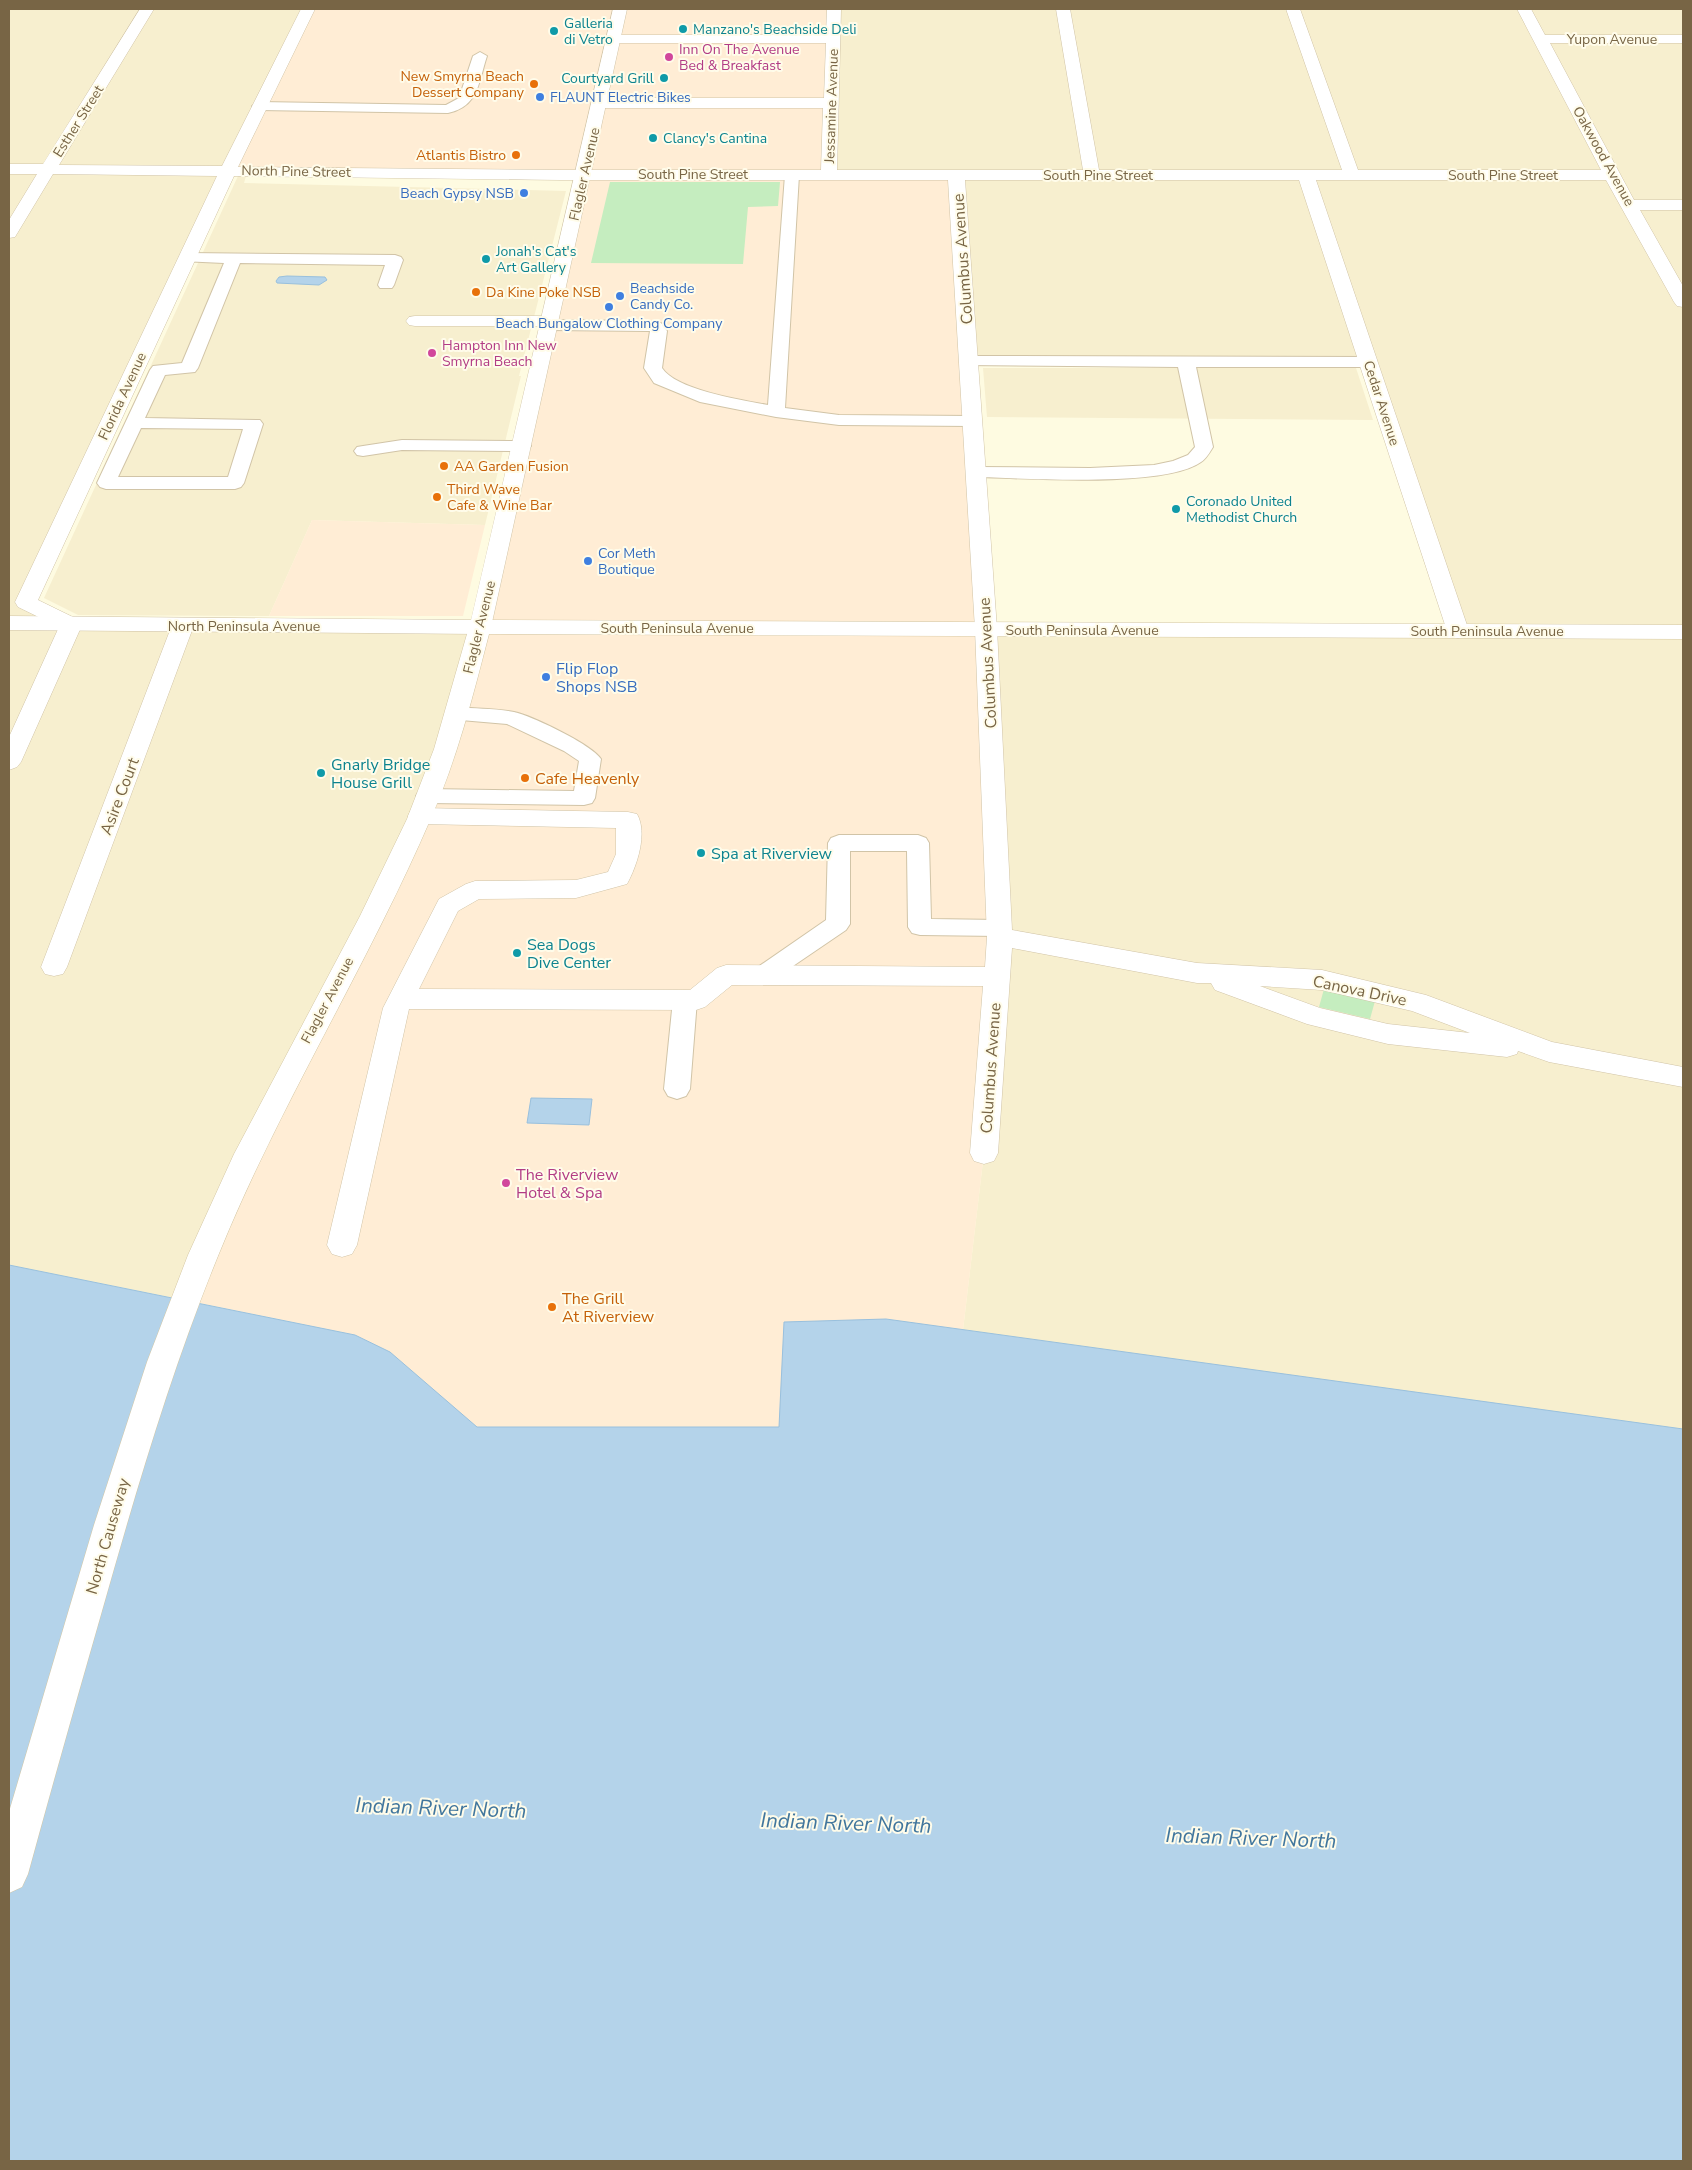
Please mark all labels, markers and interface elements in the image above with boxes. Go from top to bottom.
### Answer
place label: Galleria di Vetro [564,14,613,49]
place label: Manzano's Beachside Deli [693,20,857,39]
marker: Manzano's Beachside Deli [677,23,689,35]
marker: Galleria di Vetro [548,25,560,37]
street label: Yupon Avenue [1566,30,1657,49]
place label: Inn On The Avenue Bed & Breakfast [679,40,799,75]
street label: Jessamine Avenue [820,48,843,165]
marker: Inn On The Avenue Bed & Breakfast [663,51,675,63]
place label: New Smyrna Beach Dessert Company [400,67,525,102]
place label: Courtyard Grill [561,69,655,88]
marker: Courtyard Grill [658,72,670,84]
marker: New Smyrna Beach Dessert Company [528,78,540,90]
street label: Esther Street [49,81,108,161]
place label: FLAUNT Electric Bikes [550,88,691,107]
marker: FLAUNT Electric Bikes [534,91,546,103]
street label: Oakwood Avenue [1568,103,1639,210]
street label: Flagler Avenue [565,126,604,223]
place label: Clancy's Cantina [663,129,767,148]
marker: Clancy's Cantina [647,132,659,144]
place label: Atlantis Bistro [416,146,506,165]
marker: Atlantis Bistro [510,149,522,161]
street label: North Pine Street [241,161,351,182]
street label: South Pine Street [638,165,748,184]
street label: South Pine Street [1043,166,1153,185]
street label: South Pine Street [1448,166,1558,185]
place label: Beach Gypsy NSB [400,184,514,203]
marker: Beach Gypsy NSB [518,187,530,199]
street label: Columbus Avenue [947,193,979,325]
place label: Jonah's Cat's Art Gallery [495,242,577,277]
marker: Jonah's Cat's Art Gallery [480,253,492,265]
place label: Beachside Candy Co. [630,279,694,314]
place label: Da Kine Poke NSB [486,283,601,302]
marker: Da Kine Poke NSB [470,286,482,298]
marker: Beachside Candy Co. [614,290,626,302]
marker: Beach Bungalow Clothing Company [603,301,615,313]
place label: Beach Bungalow Clothing Company [496,314,723,333]
place label: Hampton Inn New Smyrna Beach [442,336,557,371]
marker: Hampton Inn New Smyrna Beach [426,347,438,359]
street label: Florida Avenue [94,349,151,443]
street label: Cedar Avenue [1359,358,1404,448]
place label: AA Garden Fusion [454,457,569,476]
marker: AA Garden Fusion [438,460,450,472]
place label: Third Wave Cafe & Wine Bar [447,480,552,515]
marker: Third Wave Cafe & Wine Bar [431,491,443,503]
place label: Coronado United Methodist Church [1186,492,1297,527]
marker: Coronado United Methodist Church [1170,503,1182,515]
place label: Cor Meth Boutique [598,544,656,579]
marker: Cor Meth Boutique [582,555,594,567]
street label: Flagler Avenue [459,579,500,676]
street label: Columbus Avenue [974,597,1002,729]
street label: North Peninsula Avenue [168,617,320,636]
street label: South Peninsula Avenue [600,619,754,638]
street label: South Peninsula Avenue [1005,621,1159,640]
street label: South Peninsula Avenue [1410,622,1564,641]
place label: Flip Flop Shops NSB [556,658,637,698]
marker: Flip Flop Shops NSB [540,671,552,683]
street label: Asire Court [95,754,145,838]
place label: Gnarly Bridge House Grill [331,754,430,794]
marker: Gnarly Bridge House Grill [315,767,327,779]
place label: Cafe Heavenly [535,768,640,790]
marker: Cafe Heavenly [519,772,531,784]
place label: Spa at Riverview [711,843,833,865]
marker: Spa at Riverview [695,847,707,859]
place label: Sea Dogs Dive Center [527,934,611,974]
marker: Sea Dogs Dive Center [511,947,523,959]
street label: Flagler Avenue [297,954,358,1047]
street label: Canova Drive [1311,970,1409,1012]
street label: Columbus Avenue [975,1002,1007,1134]
place label: The Riverview Hotel & Spa [516,1164,619,1204]
marker: The Riverview Hotel & Spa [500,1177,512,1189]
place label: The Grill At Riverview [562,1288,655,1328]
marker: The Grill At Riverview [546,1301,558,1313]
street label: North Causeway [81,1475,135,1597]
water label: Indian River North [355,1791,527,1825]
water label: Indian River North [760,1806,932,1840]
water label: Indian River North [1165,1821,1337,1855]

